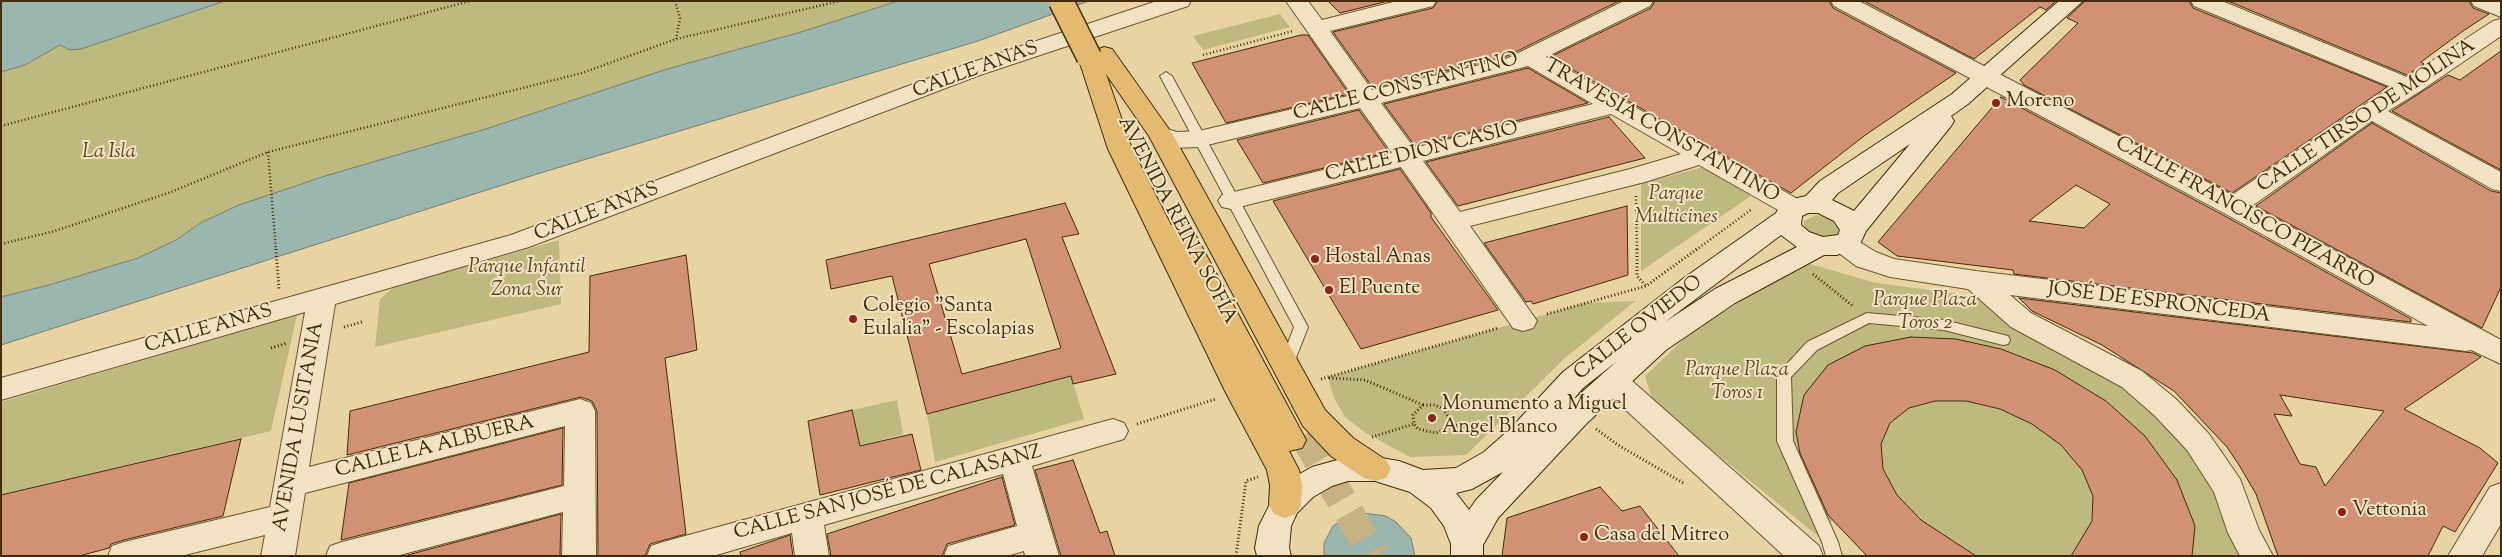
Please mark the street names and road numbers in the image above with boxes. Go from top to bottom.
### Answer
street label: CALLE TIRSO DE MOLINA [2253,35,2481,199]
street label: CALLE ANAS [910,37,1042,105]
street label: CALLE CONSTANTINO [1291,48,1521,128]
street label: TRAVESÍA CONSTANTINO [1539,55,1783,209]
street label: AVENIDA REINA SOFÍA [1111,113,1241,329]
street label: CALLE DION CASIO [1323,117,1521,189]
street label: CALLE FRANCISCO PIZARRO [2110,133,2378,295]
street label: CALLE ANAS [531,178,663,248]
street label: CALLE OVIEDO [1570,271,1708,387]
street label: JOSÉ DE ESPRONCEDA [2046,278,2272,330]
street label: CALLE ANAS [142,300,276,360]
street label: AVENIDA LUSITANIA [270,320,330,534]
street label: CALLE LA ALBUERA [333,412,537,484]
street label: CALLE SAN JOSÉ DE CALASANZ [732,441,1044,547]

